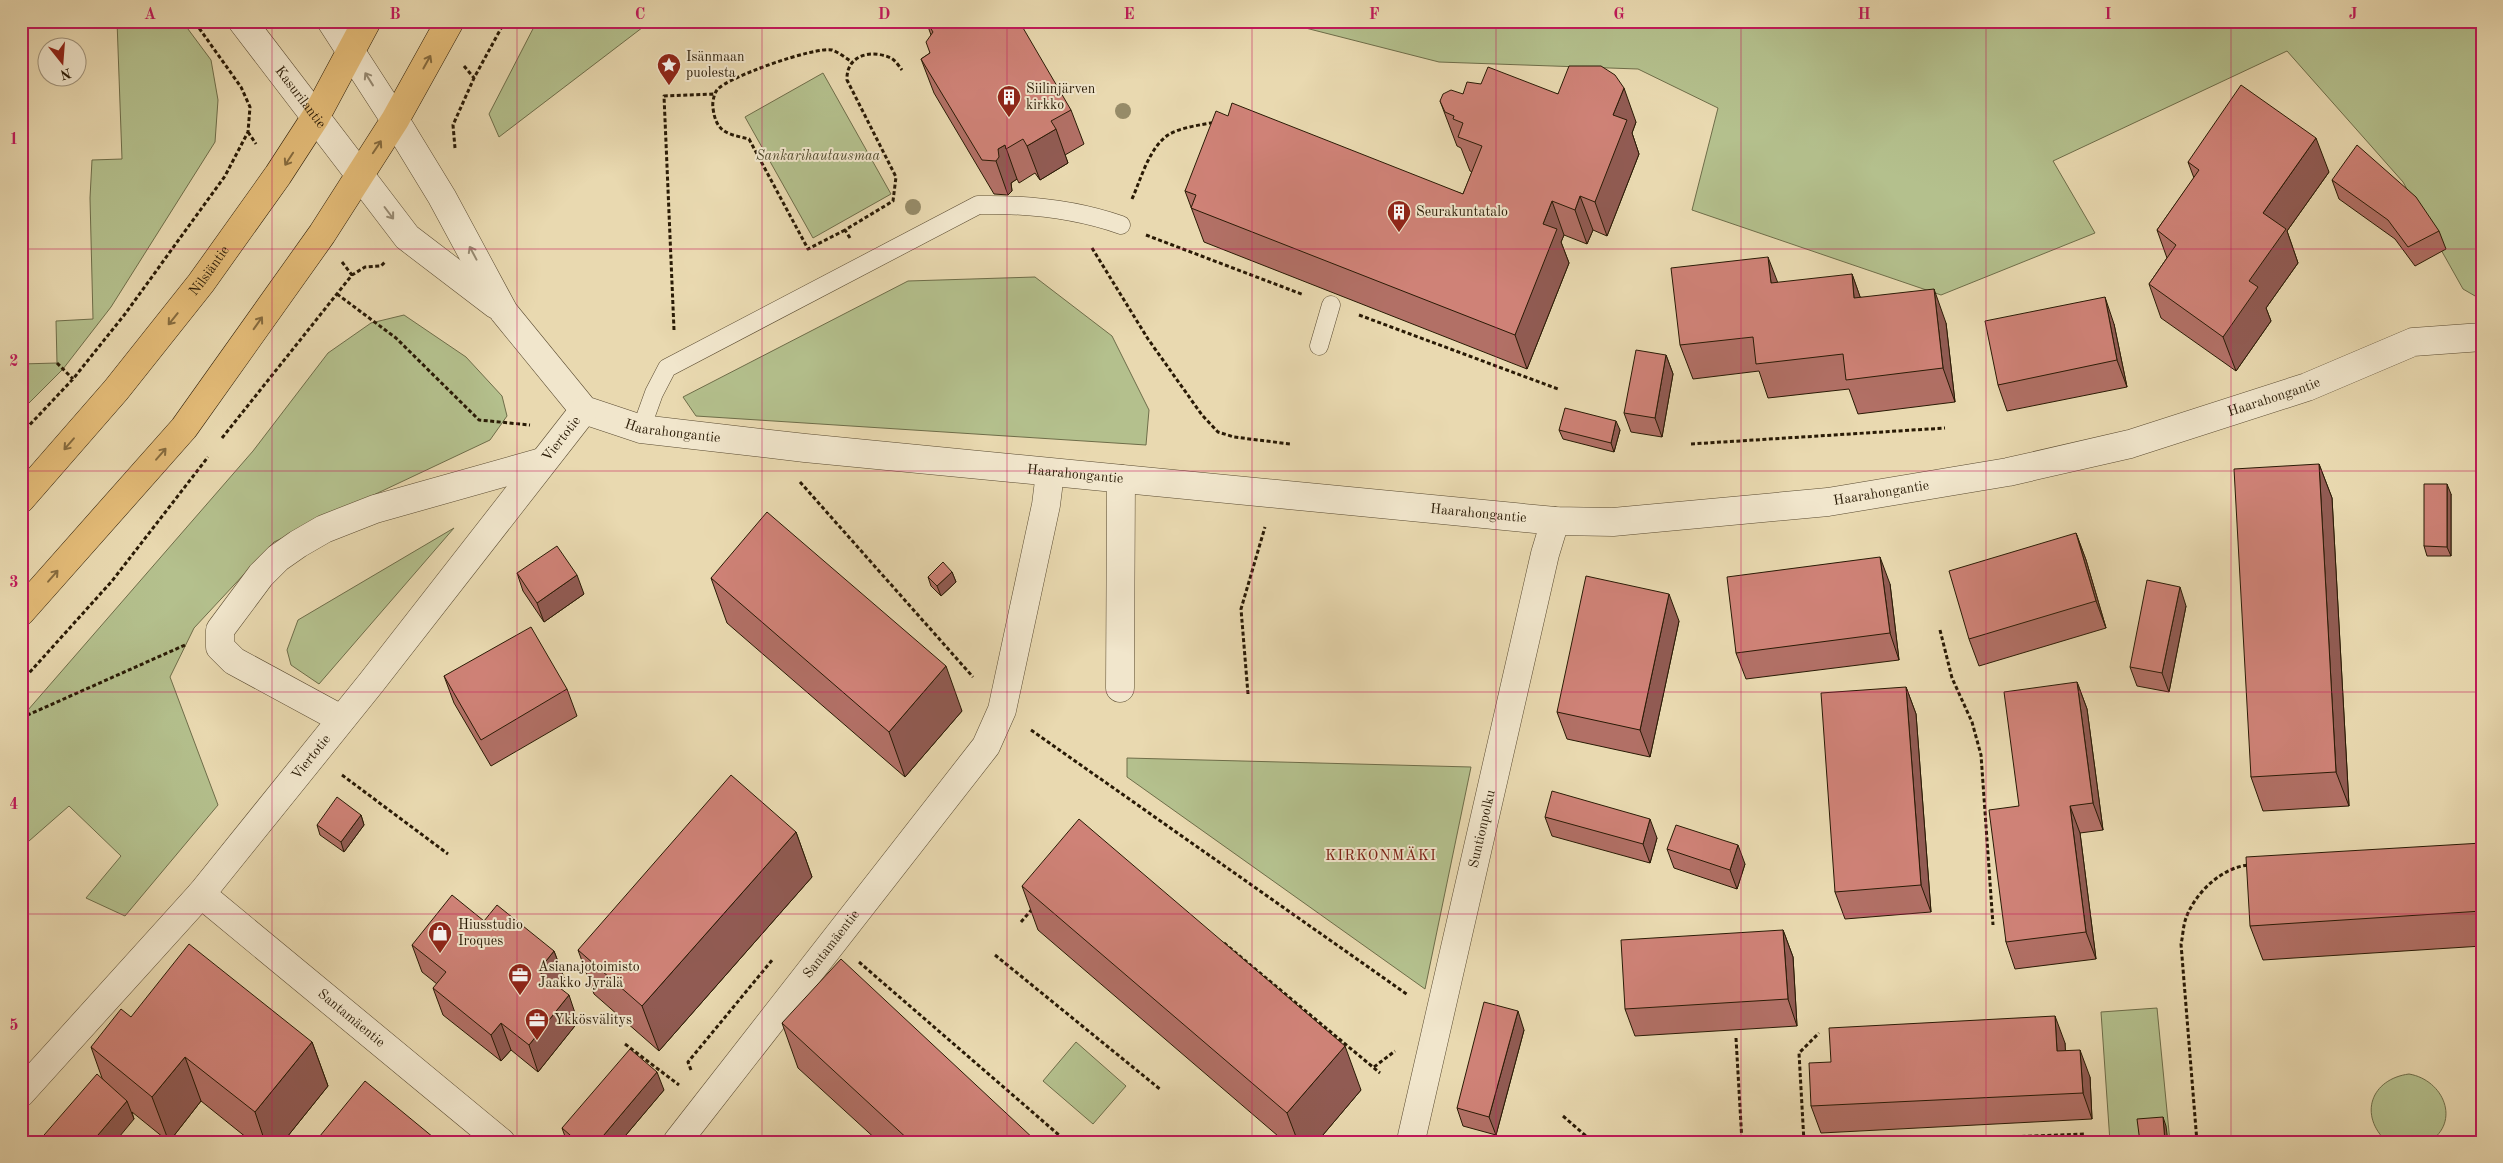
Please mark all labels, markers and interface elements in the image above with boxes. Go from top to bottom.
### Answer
text: A [144,7,156,23]
text: B [389,7,401,23]
text: C [635,7,645,23]
text: D [878,7,890,23]
text: E [1123,7,1135,23]
text: F [1369,7,1380,23]
text: G [1613,7,1625,23]
text: H [1857,7,1871,23]
text: I [2104,7,2112,23]
text: J [2349,7,2358,23]
north arrow [38,38,88,88]
place label: Isänmaan puolesta [686,50,745,80]
place icon: Isänmaan puolesta [656,52,682,86]
one-way arrow [423,56,433,70]
street label: Kasurilantie [272,64,328,131]
text: N [58,65,73,82]
one-way arrow [364,72,374,86]
place label: Siilinjärven kirkko [1026,82,1096,112]
building icon: Siilinjärven kirkko [996,84,1022,118]
text: 1 [9,132,19,148]
one-way arrow [372,140,382,154]
park label: Sankarihautausmaa [756,149,881,163]
one-way arrow [283,152,294,166]
building icon: Seurakuntatalo [1386,199,1412,233]
place label: Seurakuntatalo [1416,205,1508,219]
one-way arrow [383,206,394,219]
street label: Nilsiäntie [187,243,232,298]
one-way arrow [467,246,477,261]
one-way arrow [167,312,178,325]
one-way arrow [253,317,263,331]
text: 2 [9,354,19,370]
street label: Haarahongantie [2226,375,2322,419]
street label: Viertotie [540,414,583,464]
street label: Haarahongantie [623,417,721,445]
one-way arrow [63,437,75,450]
one-way arrow [155,447,167,460]
street label: Haarahongantie [1026,463,1124,486]
street label: Haarahongantie [1832,478,1930,508]
street label: Haarahongantie [1429,502,1527,525]
one-way arrow [48,569,59,582]
text: 3 [9,575,19,591]
street label: Viertotie [289,732,333,782]
street label: Suntionpolku [1466,788,1498,869]
text: 4 [9,797,19,813]
district label: KIRKONMÄKI [1325,846,1437,864]
street label: Santamäentie [801,907,862,981]
place label: Hiusstudio Iroques [458,918,523,948]
shop icon: Hiusstudio Iroques [427,920,453,954]
place label: Asianajotoimisto Jaakko Jyrälä [538,960,640,990]
office icon: Asianajotoimisto Jaakko Jyrälä [507,962,533,996]
street label: Santamäentie [315,987,387,1050]
office icon: Ykkösvälitys [524,1007,550,1041]
place label: Ykkösvälitys [554,1013,632,1027]
text: 5 [9,1018,19,1034]

